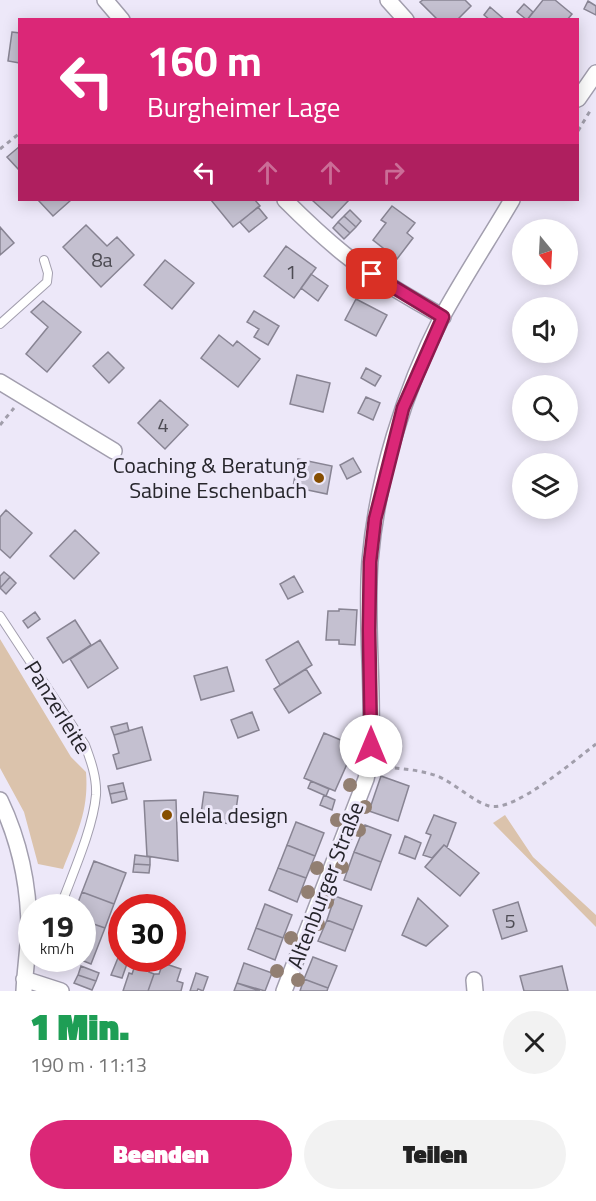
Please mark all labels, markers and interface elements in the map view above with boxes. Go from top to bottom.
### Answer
text: 160 m [147,28,262,92]
icon: left [48,42,126,120]
text: Burgheimer Lage [147,86,341,127]
icon: left [188,156,221,189]
icon: ahead [251,156,284,189]
icon: ahead [314,156,347,189]
icon: right [377,156,410,189]
north arrow [512,219,578,285]
map controls [512,219,578,519]
house number: 8a [91,244,113,275]
pin [346,248,397,299]
house number: 1 [285,256,297,287]
icon: arrive [355,257,388,290]
button: sound [512,297,578,363]
button: search [512,375,578,441]
house number: 4 [157,409,169,440]
place label: Coaching & Beratung Sabine Eschenbach [113,448,307,507]
button: layers [512,453,578,519]
marker: Coaching & Beratung Sabine Eschenbach [312,471,326,485]
street label: Panzerleite [16,654,100,760]
position arrow [339,714,403,778]
street label: Altenburger Straße [278,797,372,973]
place label: elela design [179,798,288,832]
marker: elela design [160,808,174,822]
speed limit sign: 30 [108,894,186,972]
text: 19 [40,903,74,949]
house number: 5 [504,905,516,936]
text: km/h [40,937,74,960]
text: 1 Min. [30,999,129,1054]
button: close [503,1011,566,1074]
text: 190 m · 11:13 [30,1049,147,1080]
button: Beenden [30,1120,292,1189]
button: Teilen [304,1120,566,1189]

